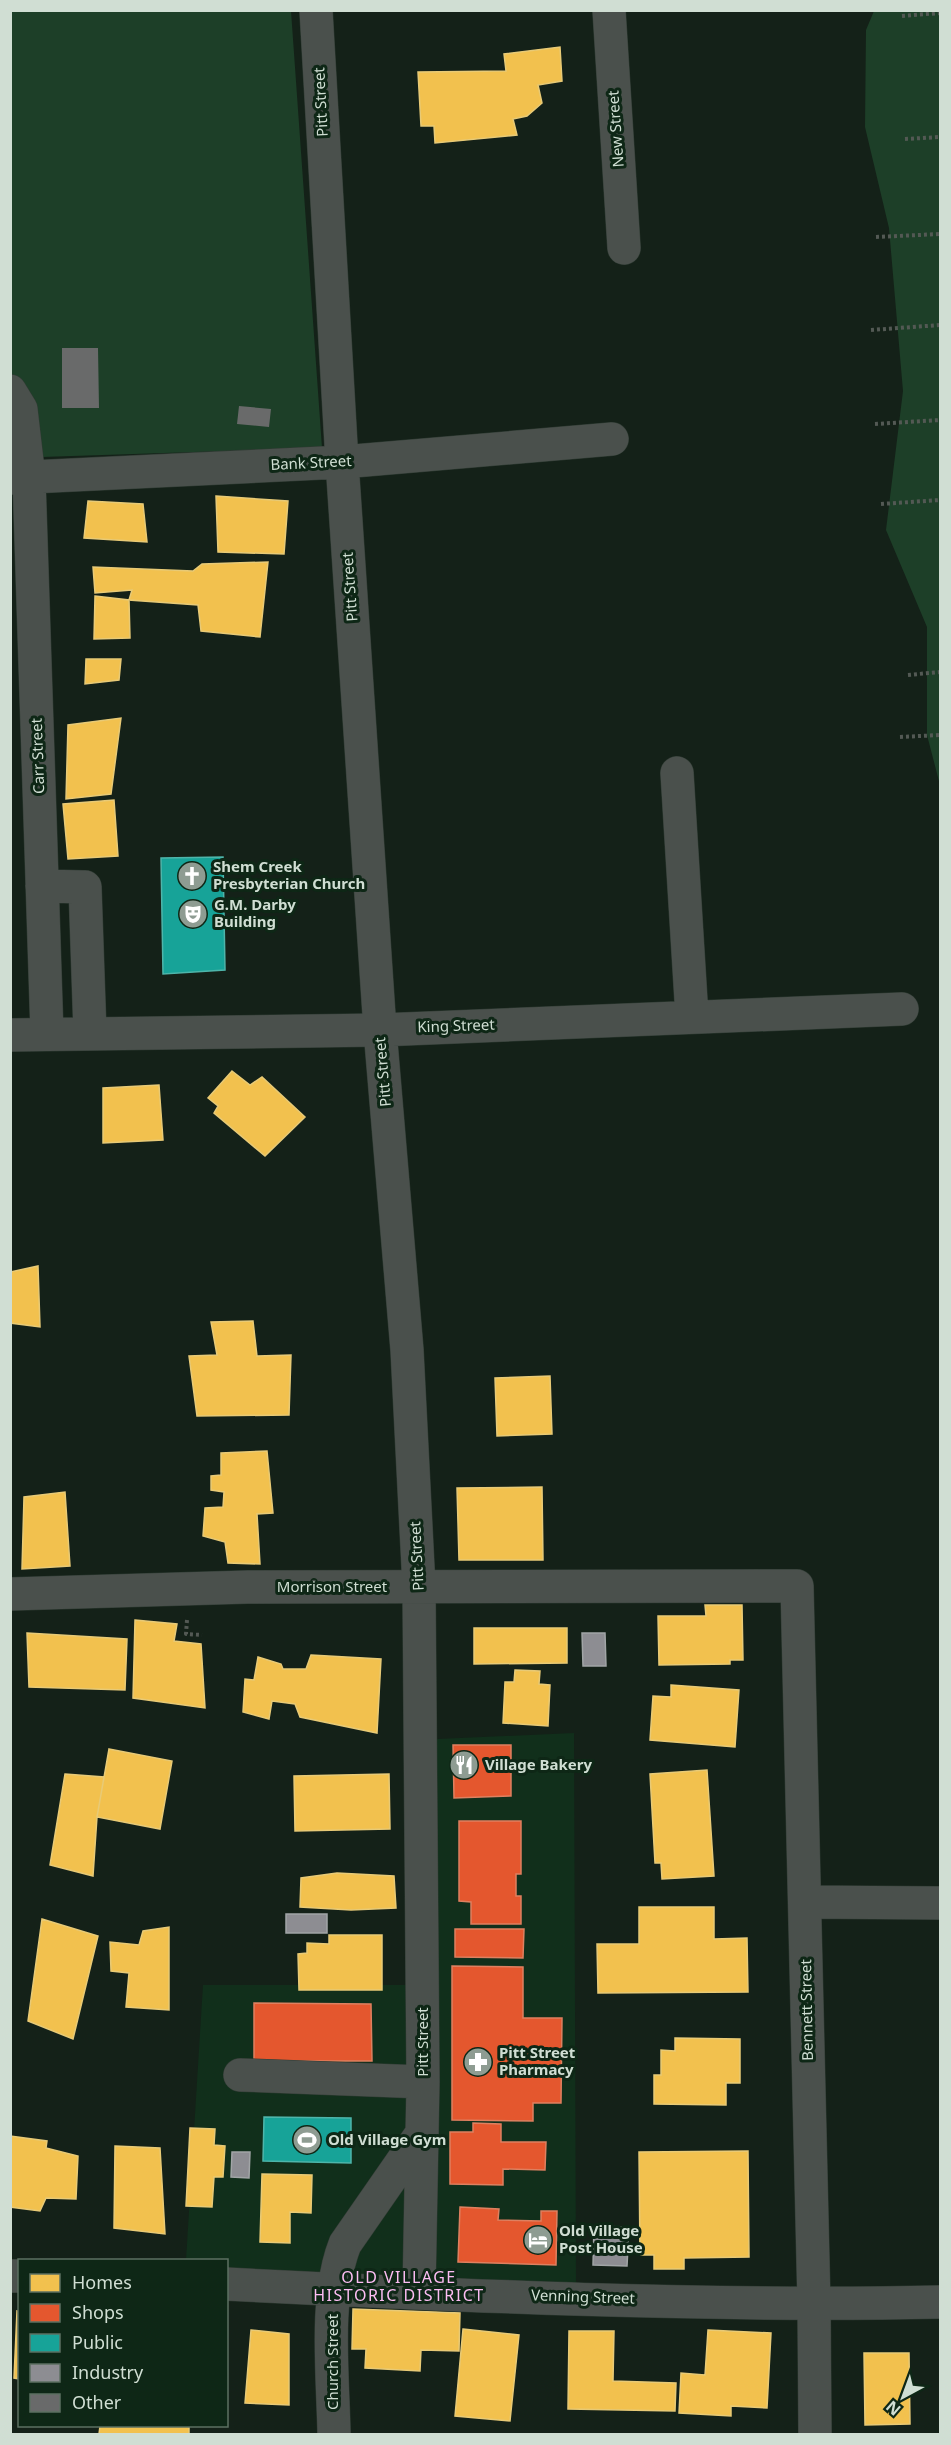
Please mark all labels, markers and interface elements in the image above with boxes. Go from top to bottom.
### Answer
street label: Pitt Street [308,66,332,137]
street label: New Street [602,89,628,168]
street label: Bank Street [270,450,353,474]
street label: Pitt Street [337,551,361,622]
street label: Carr Street [26,717,48,794]
place label: Shem Creek Presbyterian Church [213,856,365,893]
church icon: Shem Creek Presbyterian Church [176,860,208,892]
place label: G.M. Darby Building [214,894,296,931]
theatre icon: G.M. Darby Building [177,898,209,930]
street label: King Street [417,1014,496,1036]
street label: Pitt Street [369,1036,395,1108]
street label: Pitt Street [404,1520,428,1591]
street label: Morrison Street [277,1576,388,1596]
restaurant icon: Village Bakery [448,1749,480,1781]
place label: Village Bakery [485,1754,592,1774]
street label: Bennett Street [795,1958,817,2061]
street label: Pitt Street [412,2007,432,2077]
place label: Pitt Street Pharmacy [499,2042,576,2079]
pharmacy icon: Pitt Street Pharmacy [462,2046,494,2078]
sports icon: Old Village Gym [291,2124,323,2156]
place label: Old Village Gym [328,2129,446,2149]
place label: Old Village Post House [559,2220,643,2257]
hotel icon: Old Village Post House [522,2224,554,2256]
legend [18,2259,228,2427]
district label: OLD VILLAGE HISTORIC DISTRICT [313,2266,485,2306]
text: Homes [72,2270,132,2294]
street label: Venning Street [531,2284,636,2308]
text: Shops [72,2300,124,2324]
street label: Church Street [322,2313,342,2410]
text: Public [72,2330,123,2354]
text: Industry [72,2360,144,2384]
north arrow [873,2367,933,2427]
text: Other [72,2390,122,2414]
text: N [881,2396,905,2421]

